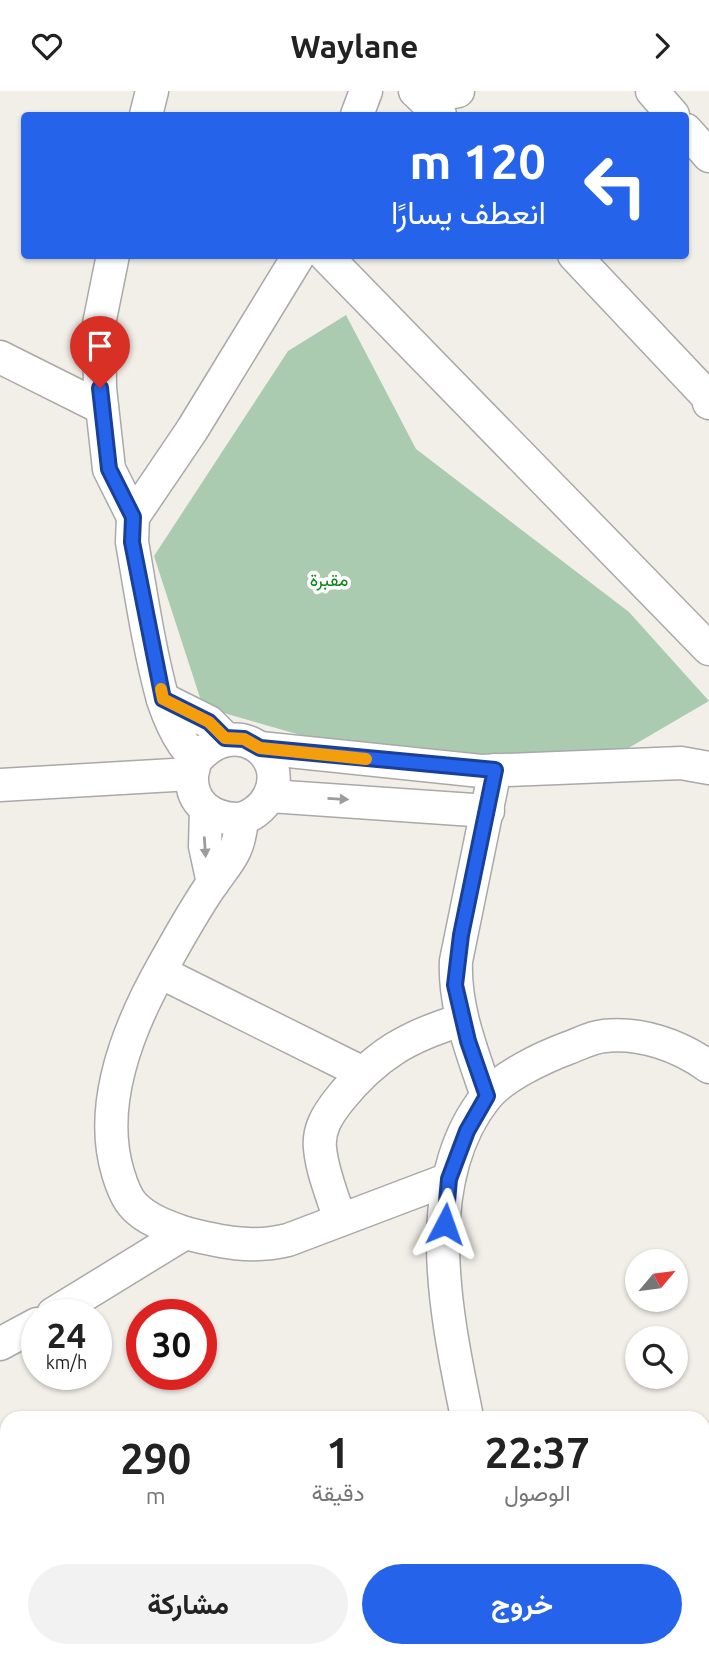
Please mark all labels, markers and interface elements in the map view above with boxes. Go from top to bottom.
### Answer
icon: heart [28,27,66,65]
icon: forward [643,27,681,65]
text: Waylane [291,28,418,64]
text: 120 m [409,133,546,188]
icon: left [570,140,661,231]
text: انعطف يسارًا [391,194,546,230]
pin [70,316,130,388]
icon: arrive [81,327,119,365]
park label: مقبرة [310,569,348,591]
one-way arrow [327,794,349,805]
one-way arrow [200,836,211,858]
position arrow [408,1187,482,1261]
north arrow [625,1249,688,1313]
map controls [625,1249,688,1389]
speed limit sign: 30 [126,1299,217,1390]
text: 24 [47,1315,86,1355]
button: search [625,1326,688,1389]
text: km/h [46,1352,87,1372]
text: 1 [326,1429,350,1476]
text: 22:37 [485,1429,590,1476]
text: 290 [120,1435,191,1482]
text: دقيقة [311,1480,365,1505]
text: الوصول [504,1480,571,1505]
text: m [146,1483,166,1508]
button: مشاركة [28,1564,348,1644]
button: خروج [362,1564,682,1644]

